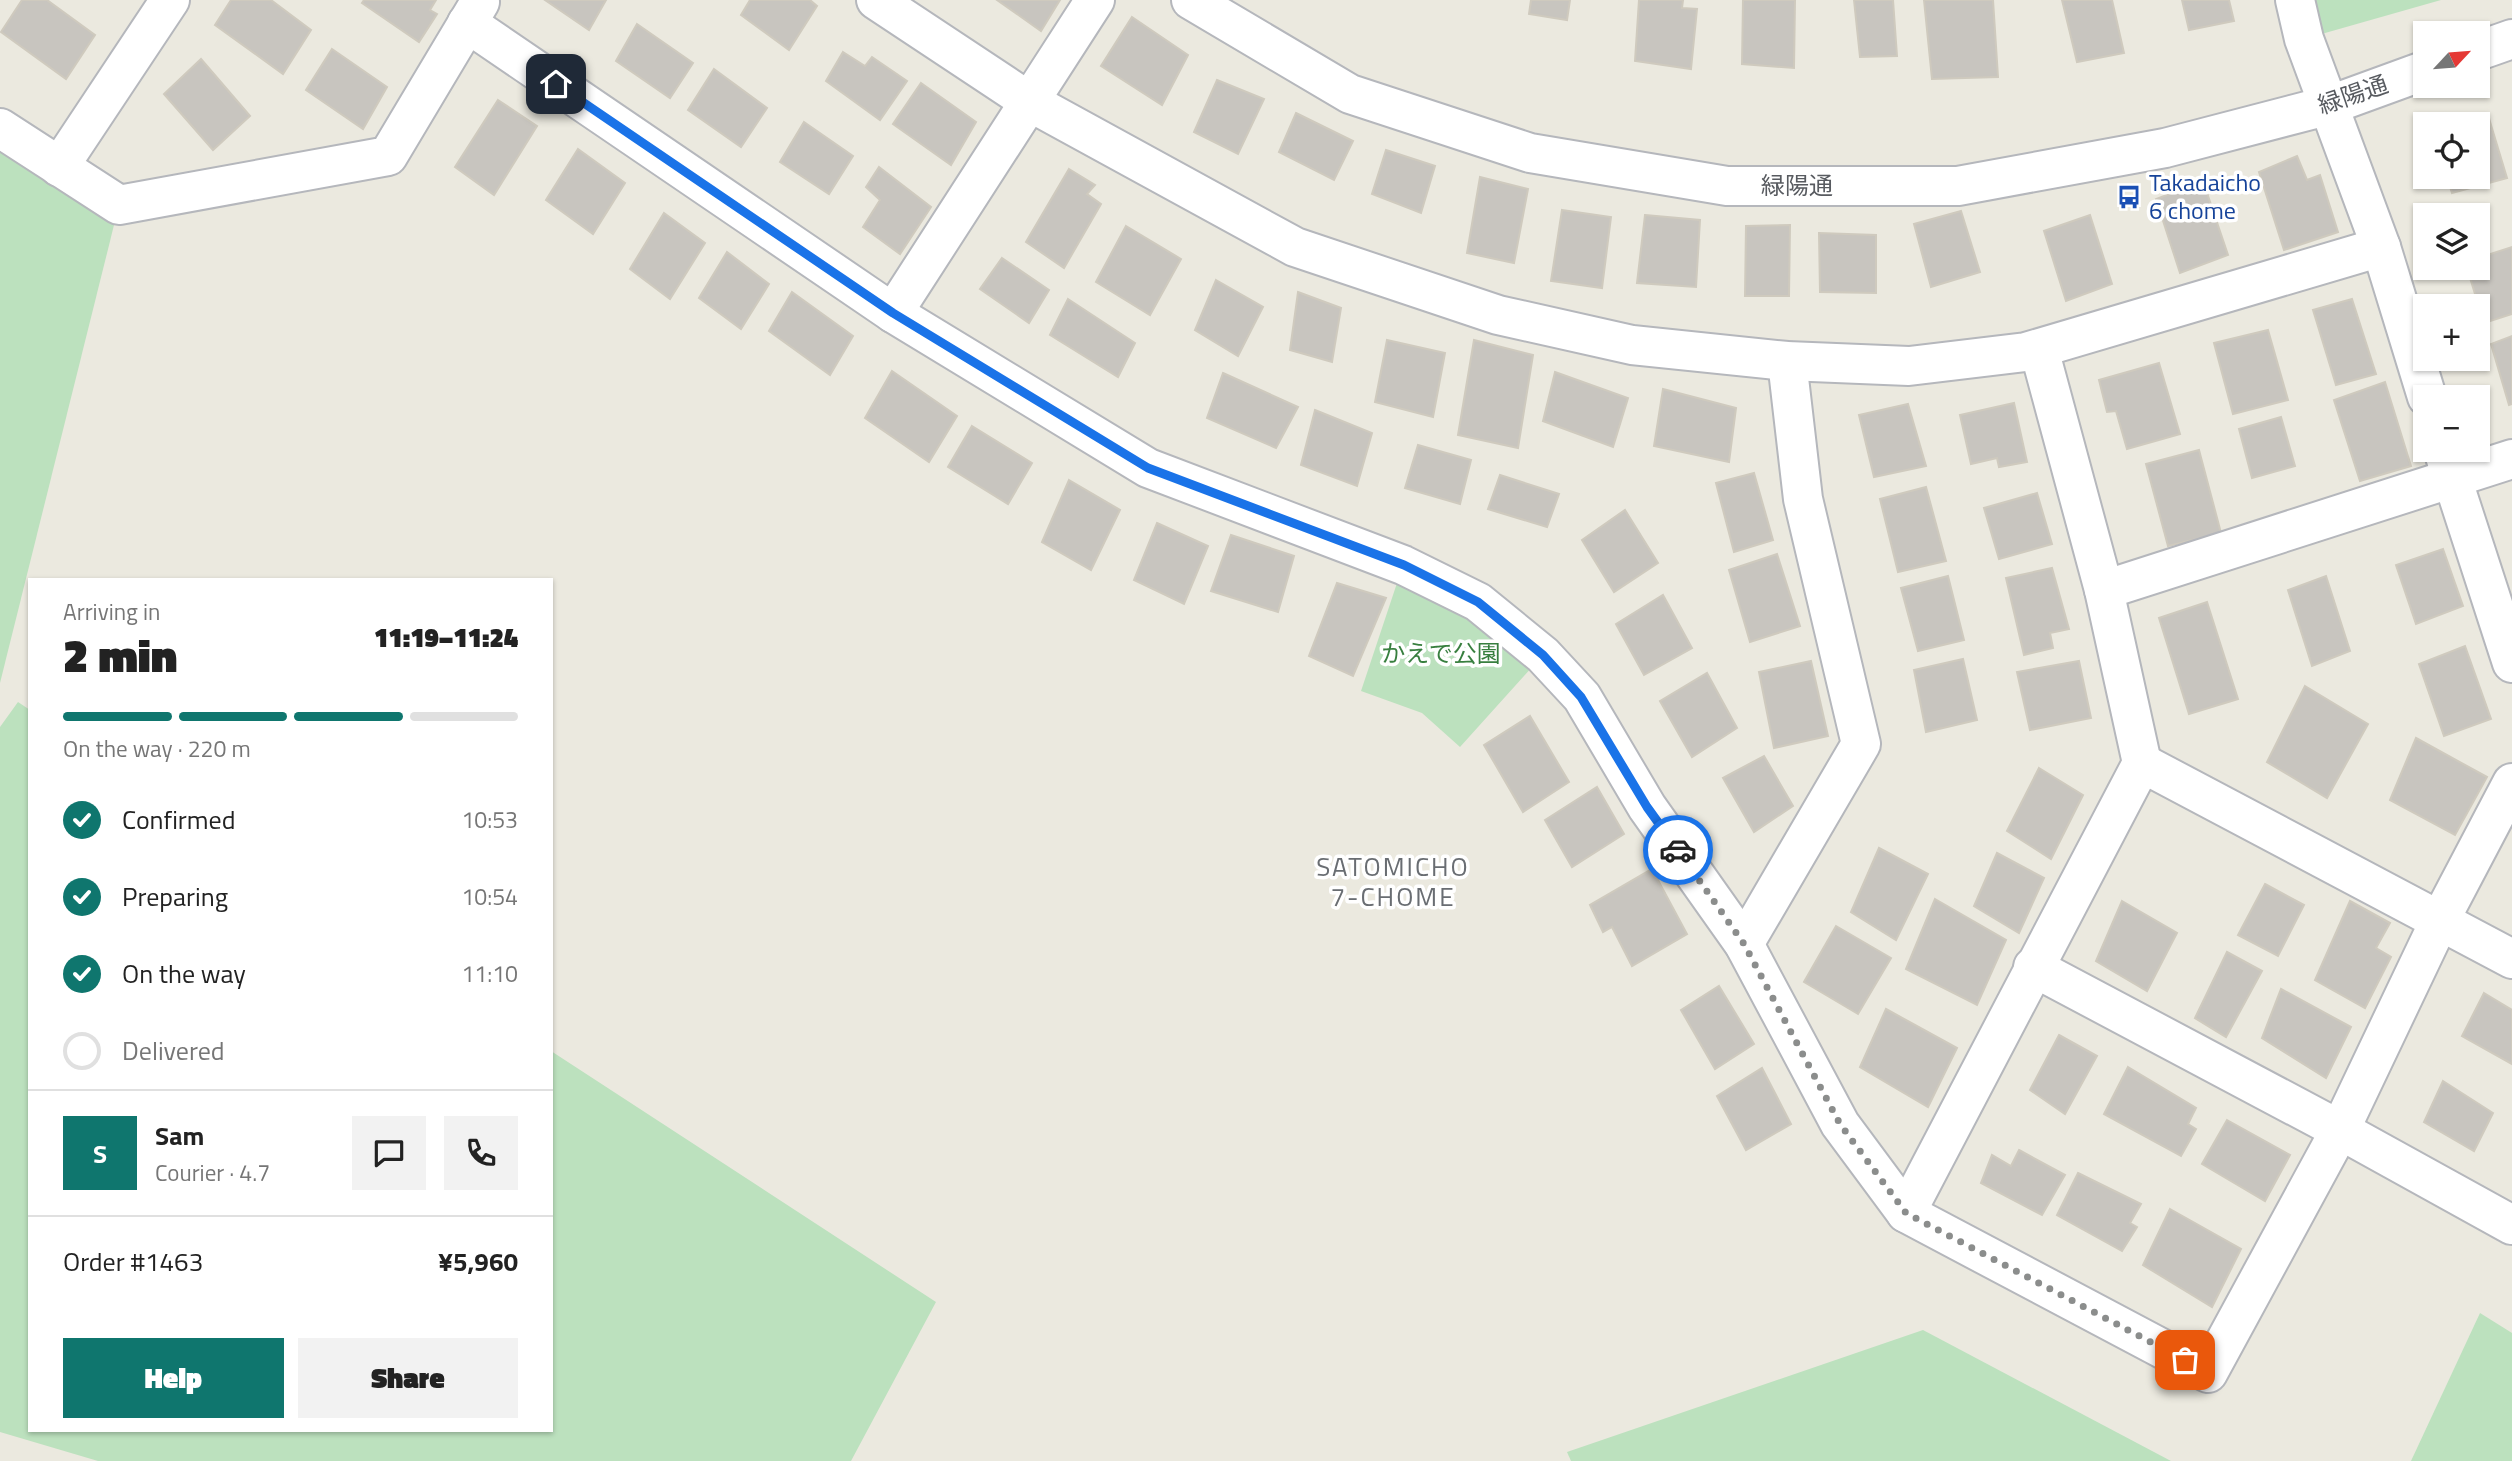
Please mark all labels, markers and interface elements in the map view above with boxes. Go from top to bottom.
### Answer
north arrow [2413,21,2490,98]
map controls [2413,21,2490,462]
pin [526,54,586,114]
icon: home [537,65,575,103]
street label: 緑陽通 [2313,65,2393,123]
button: locate [2413,112,2490,189]
place label: Takadaicho 6 chome [2149,164,2261,228]
street label: 緑陽通 [1761,167,1833,203]
bus stop icon: Takadaicho 6 chome [2115,183,2143,211]
button: layers [2413,203,2490,280]
button: + [2413,294,2490,371]
button: − [2413,385,2490,462]
text: Arriving in [63,594,160,629]
text: 11:19–11:24 [374,618,518,657]
text: 2 min [63,620,177,690]
park label: かえで公園 [1381,635,1501,671]
text: On the way · 220 m [63,731,251,766]
text: Confirmed [122,800,236,839]
icon: check [63,801,101,839]
text: 10:53 [461,802,518,837]
courier [1643,815,1713,885]
icon: car [1659,831,1697,869]
district label: SATOMICHO 7-CHOME [1316,847,1470,916]
text: Preparing [122,877,228,916]
icon: check [63,878,101,916]
text: 10:54 [461,879,518,914]
text: On the way [122,954,246,993]
icon: check [63,955,101,993]
text: 11:10 [461,956,518,991]
text: Delivered [122,1031,225,1070]
text: Sam [155,1116,204,1155]
button: chat [352,1116,426,1190]
button: phone [444,1116,518,1190]
text: S [93,1134,107,1173]
text: Courier · 4.7 [155,1155,270,1190]
text: Order #1463 [63,1242,203,1281]
text: ¥5,960 [438,1242,518,1281]
pin [2155,1330,2215,1390]
button: Help [63,1338,284,1418]
button: Share [298,1338,518,1418]
icon: bag [2166,1341,2204,1379]

